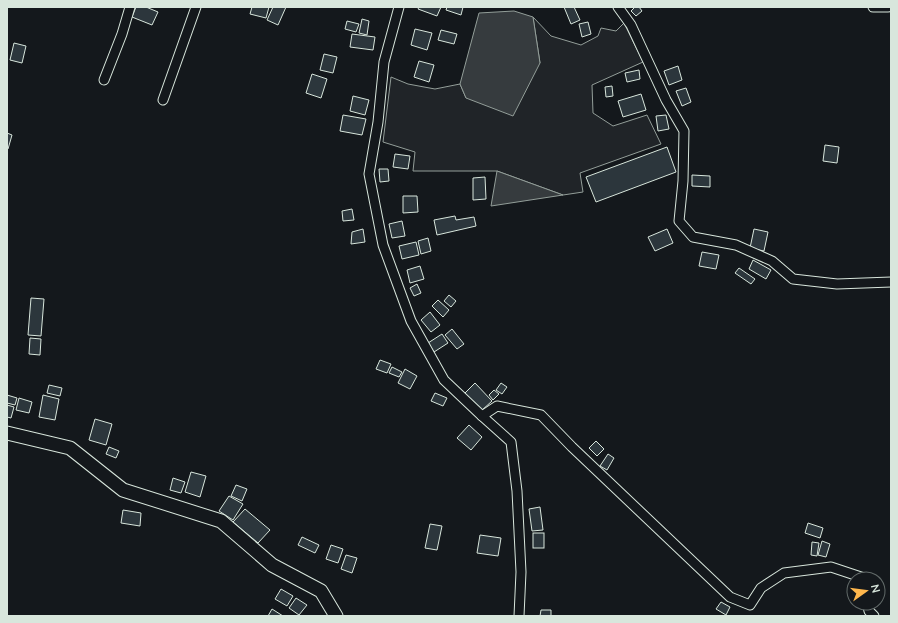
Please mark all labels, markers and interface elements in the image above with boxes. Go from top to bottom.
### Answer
north arrow [846,571,886,611]
text: N [868,583,884,594]

